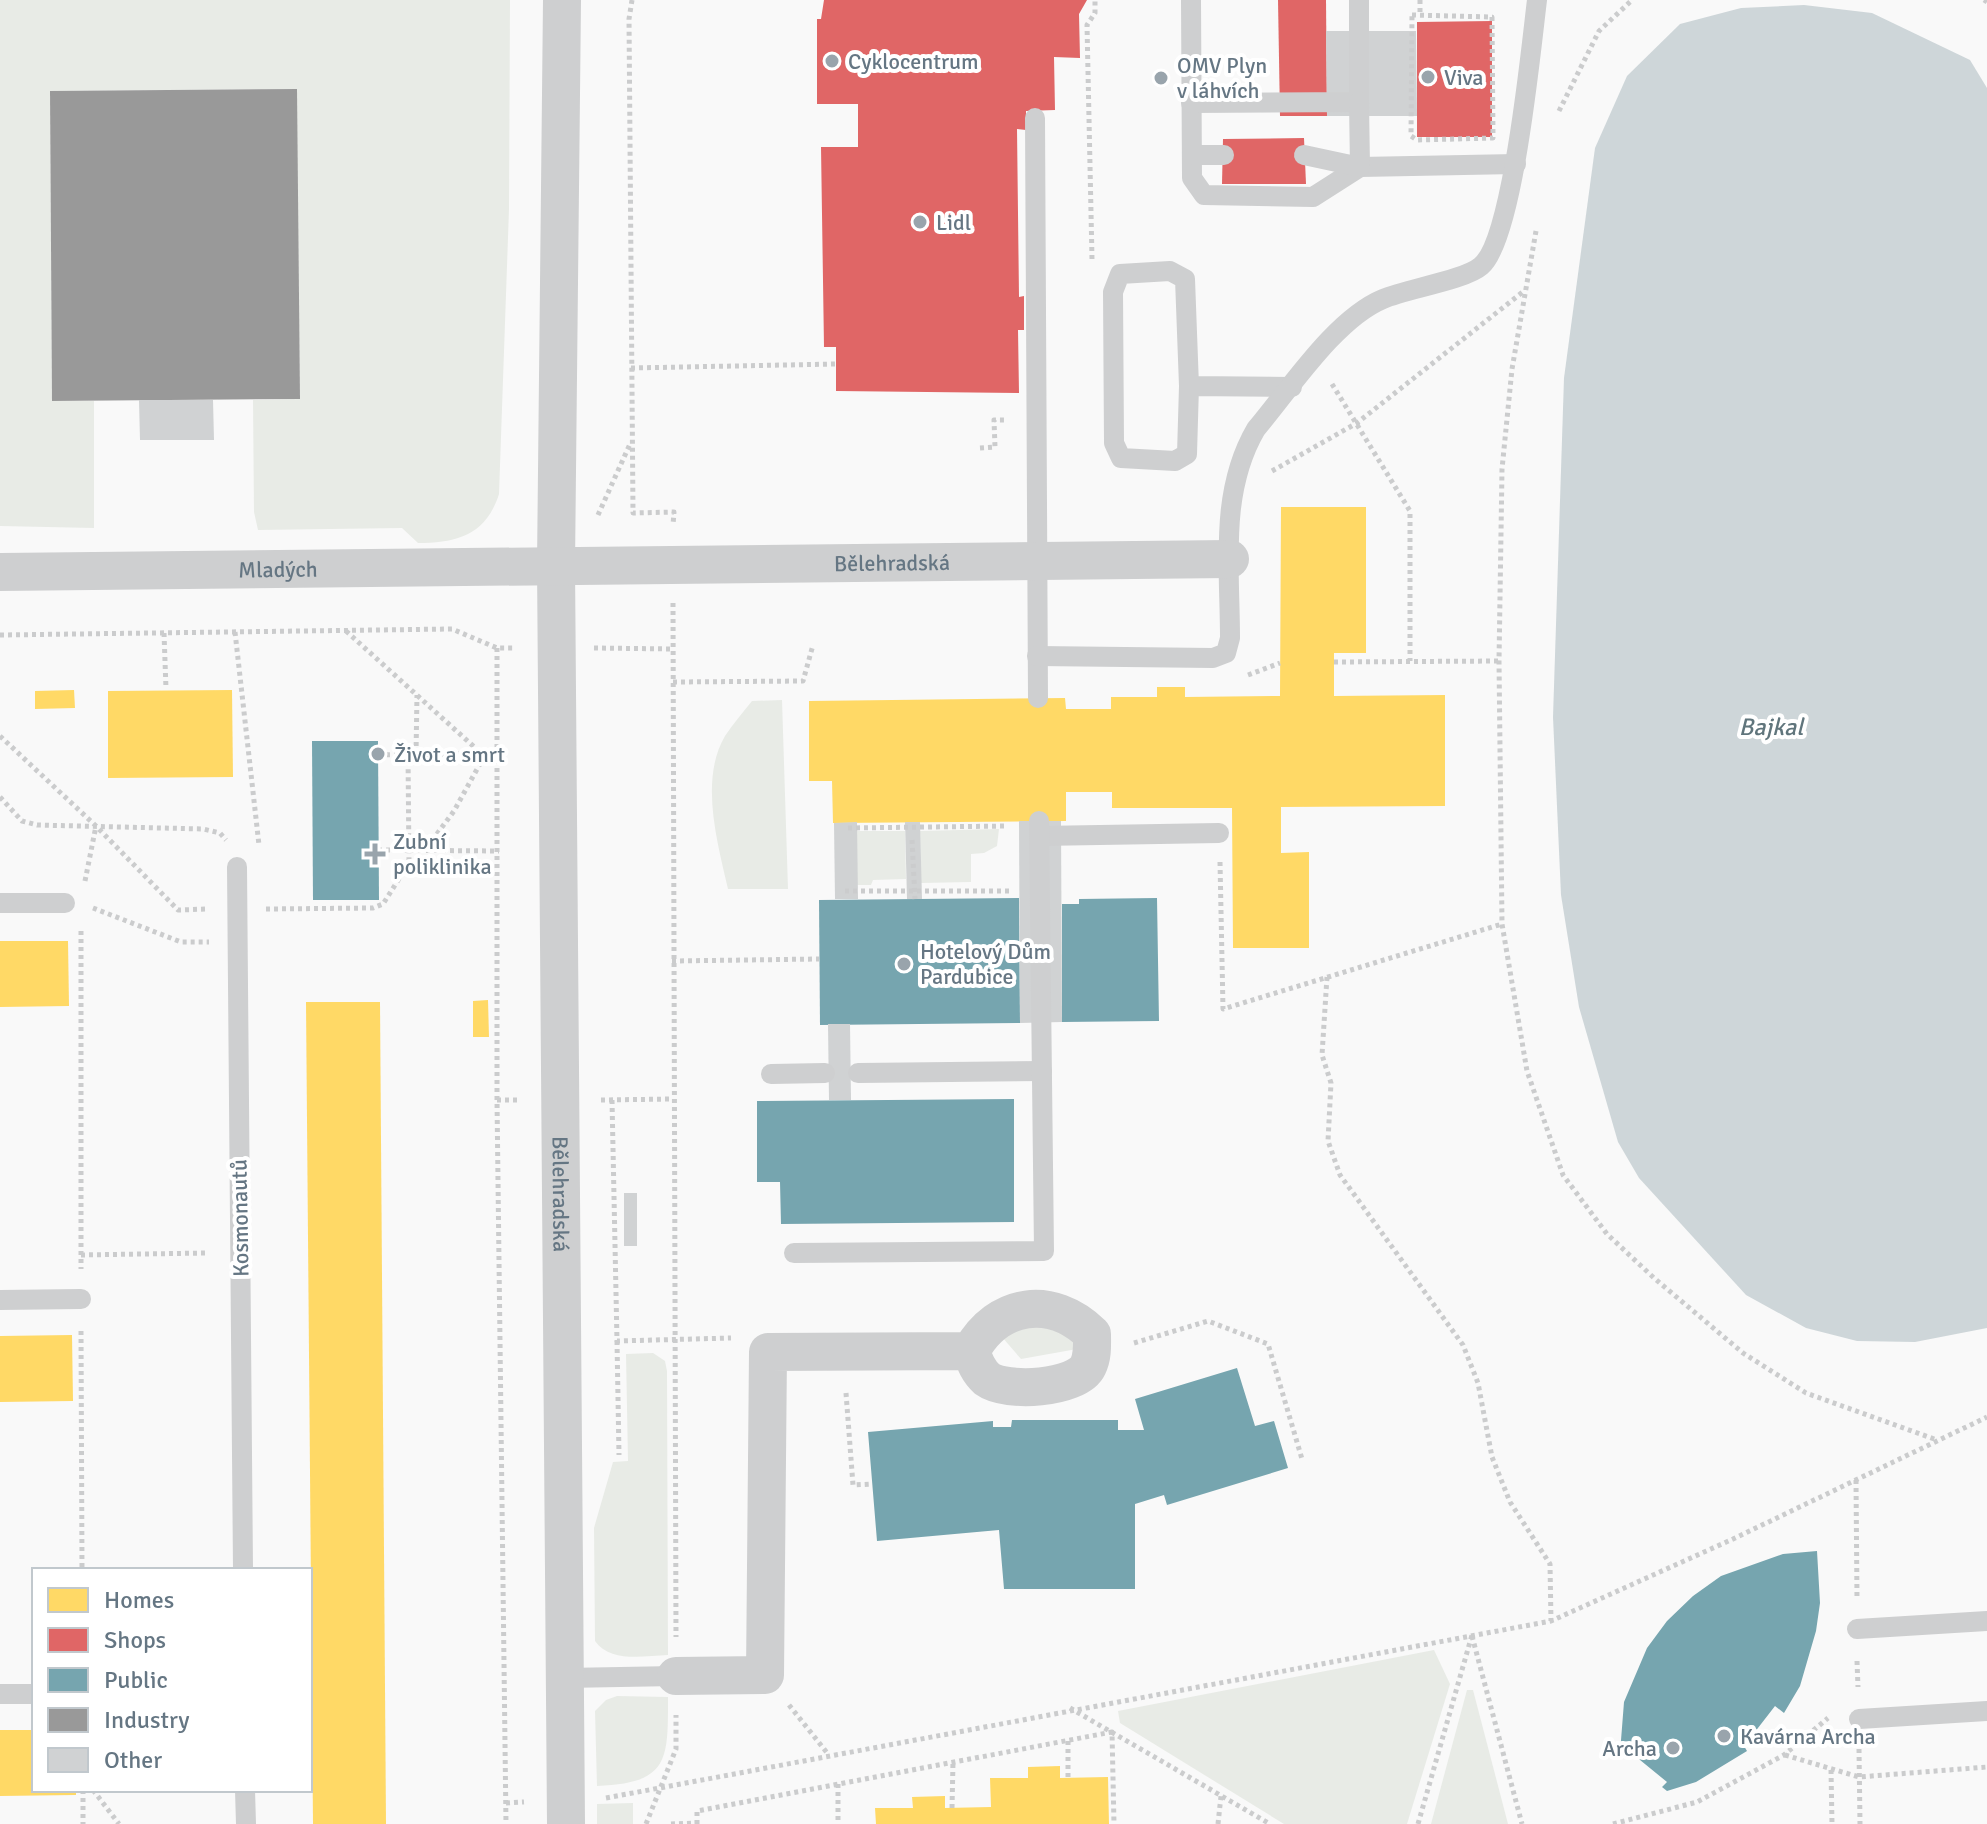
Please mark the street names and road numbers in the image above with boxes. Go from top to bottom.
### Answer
street label: Bělehradská [834,548,950,577]
street label: Mladých [238,555,318,583]
street label: Bělehradská [547,1136,575,1252]
street label: Kosmonautů [225,1159,255,1277]

